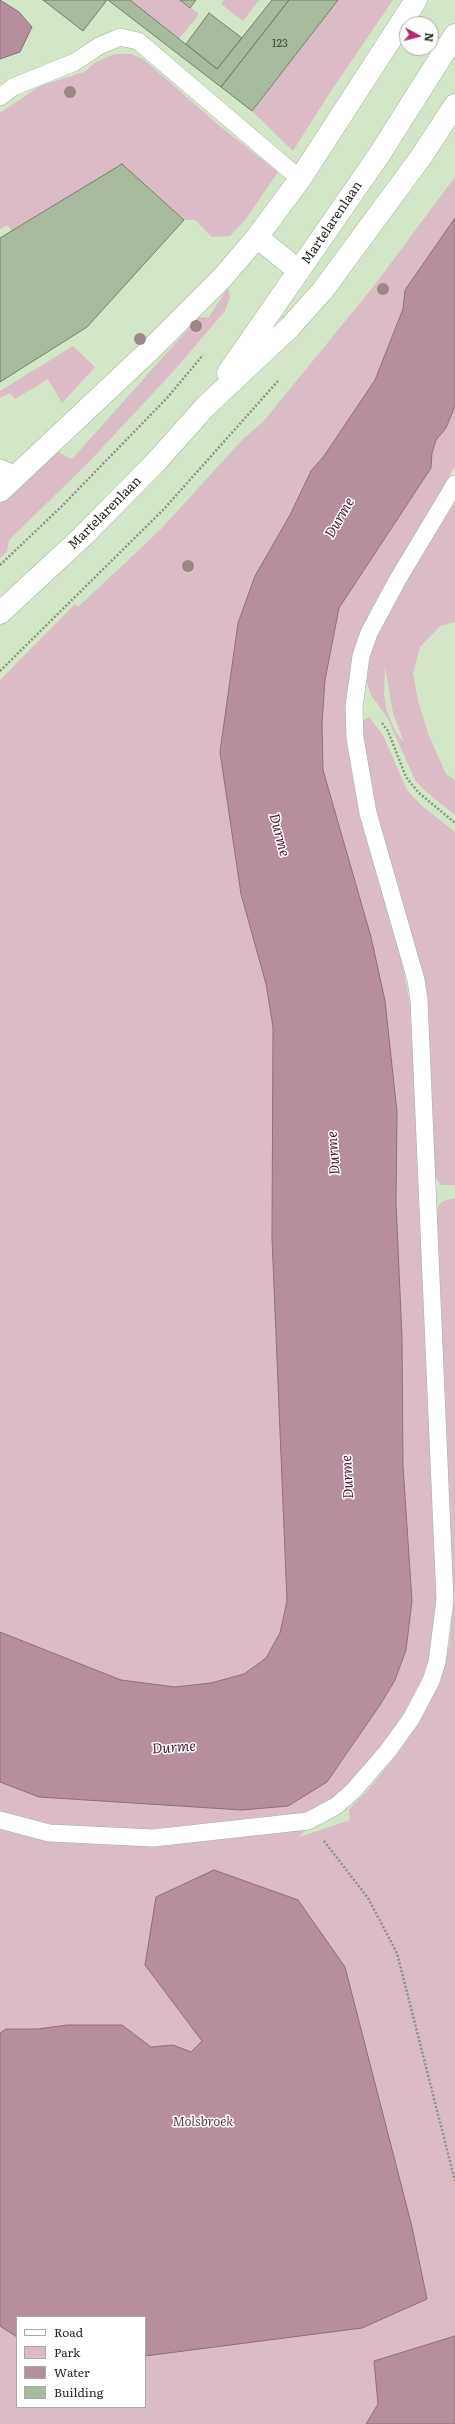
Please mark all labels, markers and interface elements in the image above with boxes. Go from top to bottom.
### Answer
north arrow [399,16,439,56]
text: N [421,32,438,43]
house number: 123 [272,37,288,51]
street label: Martelarenlaan [298,178,366,268]
street label: Martelarenlaan [65,473,145,553]
water label: Durme [322,495,358,541]
water label: Durme [265,812,293,858]
water label: Durme [324,1130,344,1176]
water label: Durme [338,1455,358,1499]
water label: Durme [151,1738,197,1758]
park label: Molsbroek [173,2114,233,2130]
legend [16,2316,146,2408]
text: Road [54,2323,83,2341]
text: Park [54,2343,80,2361]
text: Water [54,2363,90,2381]
text: Building [54,2383,103,2401]

